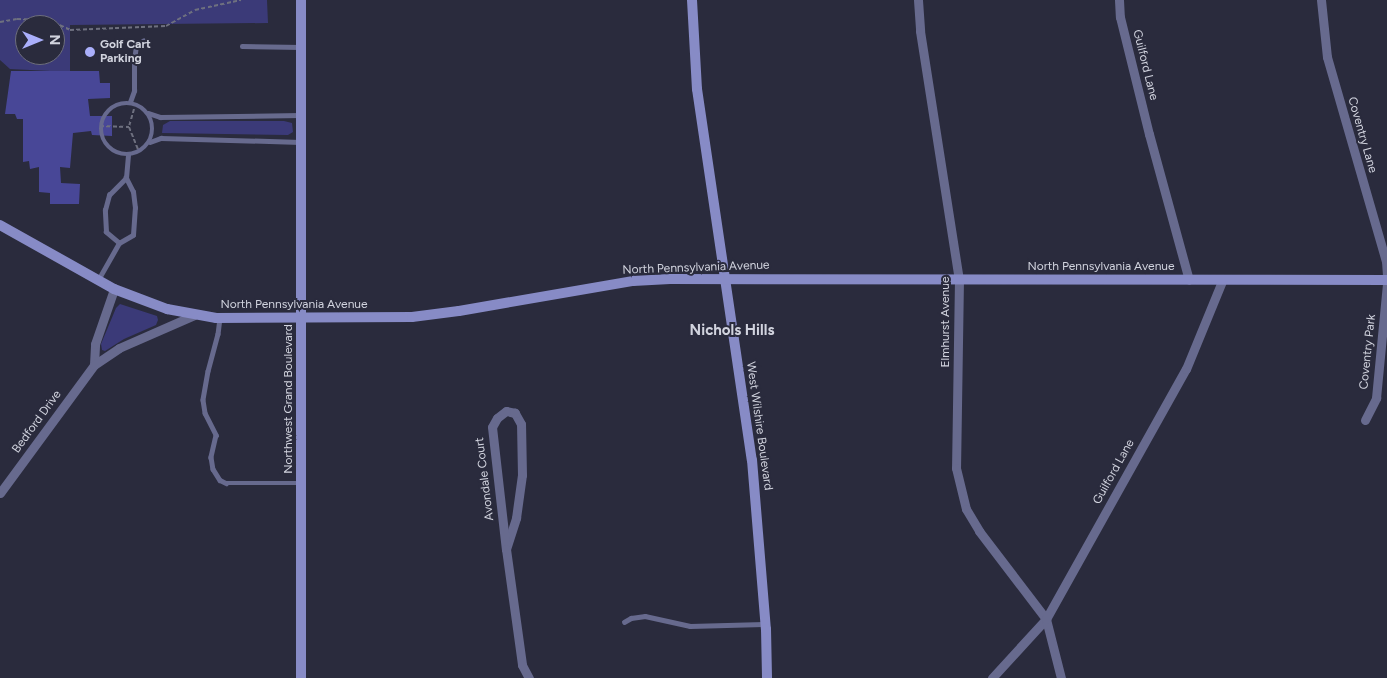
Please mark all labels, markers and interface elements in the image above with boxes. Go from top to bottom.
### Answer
north arrow [15,15,65,65]
street label: Guilford Lane [1129,28,1161,102]
text: N [46,35,63,45]
place label: Golf Cart Parking [100,38,151,66]
marker: Golf Cart Parking [84,46,96,58]
street label: Coventry Lane [1344,95,1380,175]
street label: North Pennsylvania Avenue [622,258,770,278]
street label: North Pennsylvania Avenue [1027,260,1175,274]
street label: Elmhurst Avenue [939,276,953,368]
street label: North Pennsylvania Avenue [220,298,368,312]
street label: Coventry Park [1357,314,1379,390]
district label: Nichols Hills [690,322,774,340]
street label: Northwest Grand Boulevard [282,324,296,474]
street label: West Wilshire Boulevard [743,361,775,491]
street label: Bedford Drive [9,388,65,456]
street label: Avondale Court [473,436,497,522]
street label: Guilford Lane [1090,437,1138,507]

